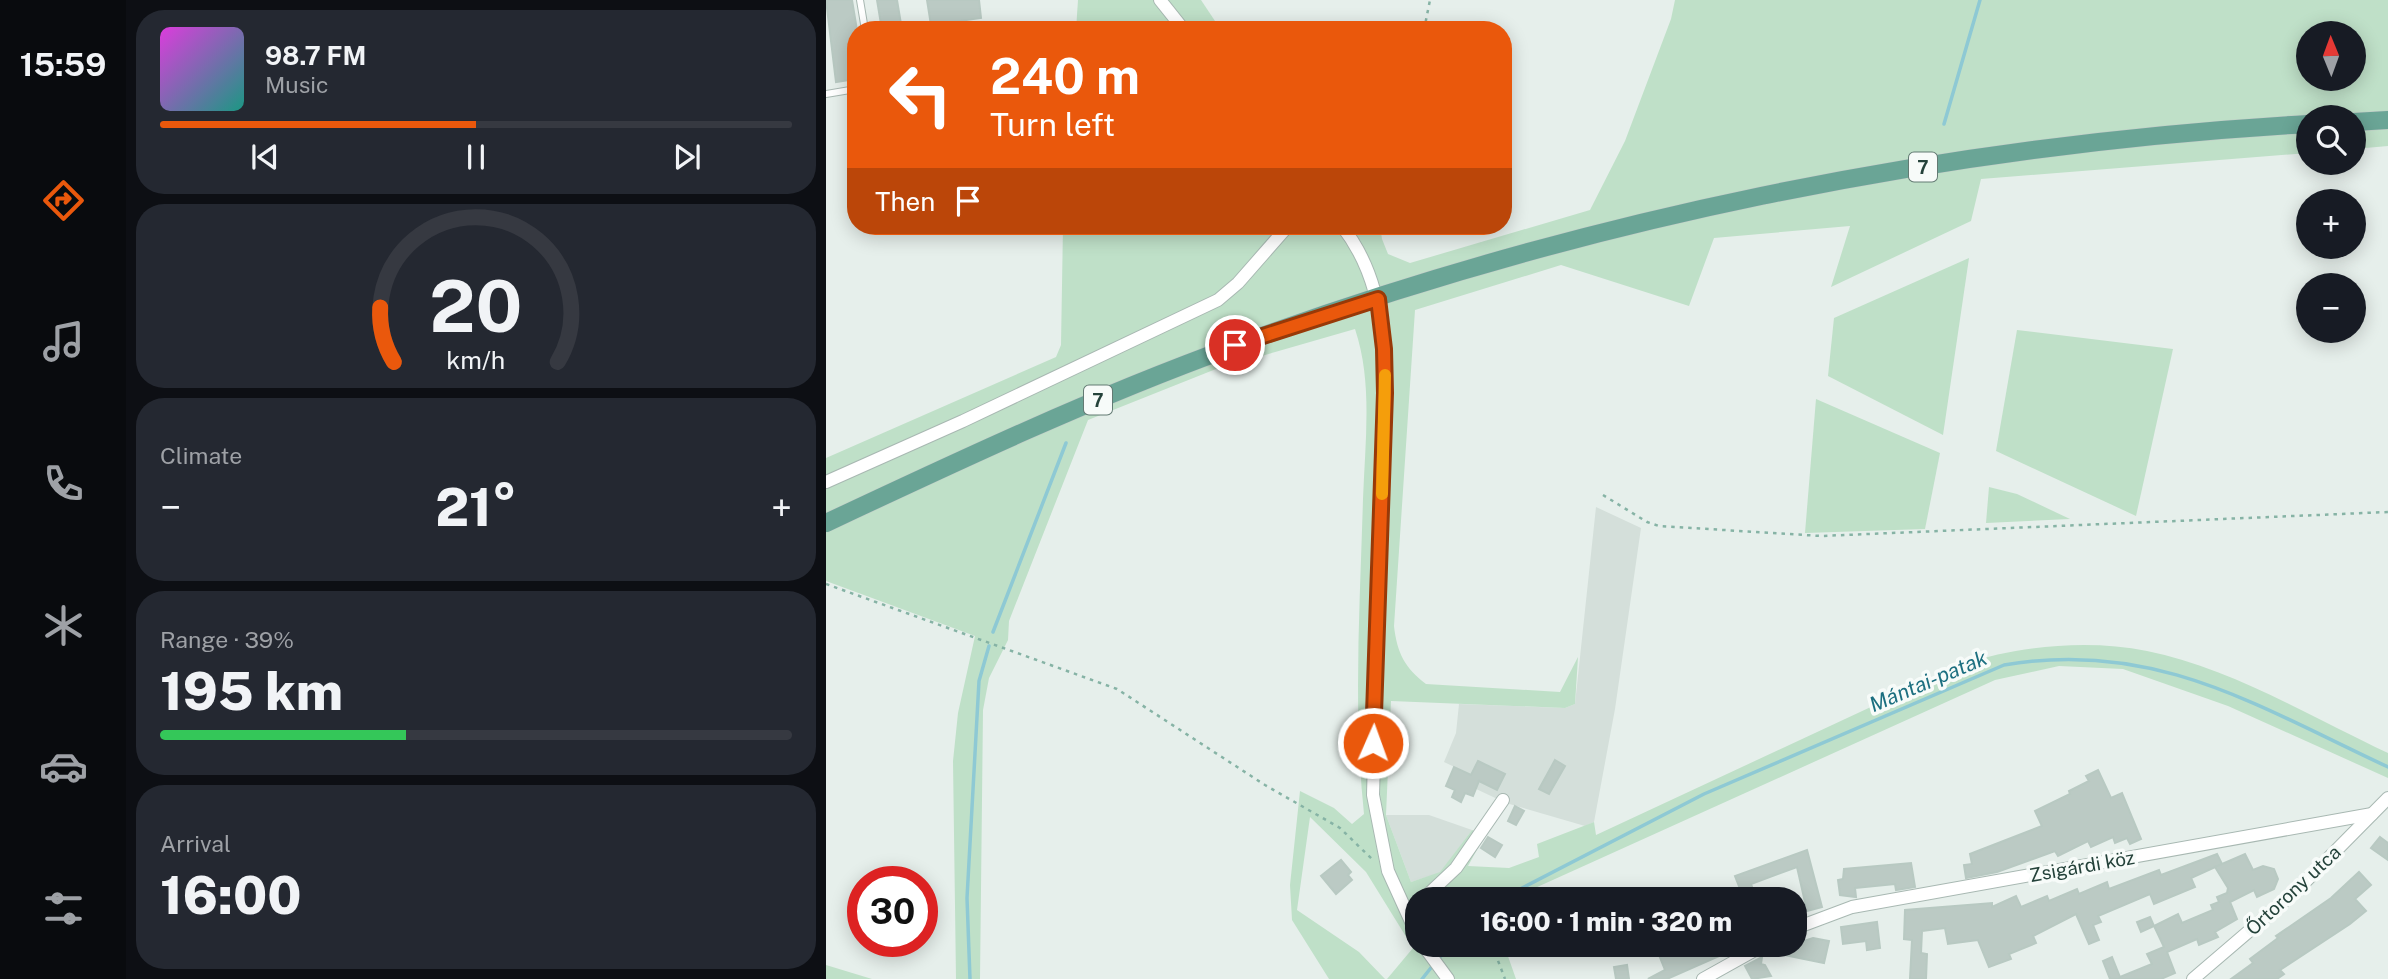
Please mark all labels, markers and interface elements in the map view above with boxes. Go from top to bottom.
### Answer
north arrow [2296,21,2366,91]
map controls [2296,21,2366,343]
text: 98.7 FM [265,40,366,71]
text: 15:59 [20,46,106,83]
text: 240 m [990,47,1140,105]
icon: left [875,49,966,140]
text: Music [265,71,329,98]
button: search [2296,105,2366,175]
text: Turn left [990,106,1115,143]
icon: previous [246,138,284,176]
icon: pause [457,138,495,176]
icon: next [668,138,706,176]
road number: 7 [1909,152,1937,182]
icon: directions [39,176,88,225]
icon: arrive [949,182,987,220]
text: Then [875,186,935,217]
button: + [2296,189,2366,259]
text: 20 [429,263,523,348]
button: − [2296,273,2366,343]
pin [1205,315,1265,375]
icon: music [39,317,88,366]
icon: arrive [1216,326,1254,364]
text: km/h [447,344,505,374]
road number: 7 [1084,386,1112,414]
text: Climate [160,442,242,469]
icon: phone [39,459,88,508]
text: 21° [435,477,517,538]
text: − [160,485,181,530]
text: + [771,485,792,530]
icon: climate [39,601,88,650]
text: Range · 39% [160,626,294,653]
water label: Mántai-patak [1865,645,1991,717]
text: 195 km [160,661,343,722]
position arrow [1336,706,1410,780]
icon: car [39,742,88,791]
text: Arrival [160,830,231,857]
street label: Őrtorony utca [2241,841,2345,939]
street label: Zsigárdi köz [2028,846,2136,886]
text: 16:00 [160,865,302,926]
speed limit sign: 30 [847,866,938,957]
icon: filters [39,884,88,933]
text: 16:00 · 1 min · 320 m [1480,906,1732,937]

